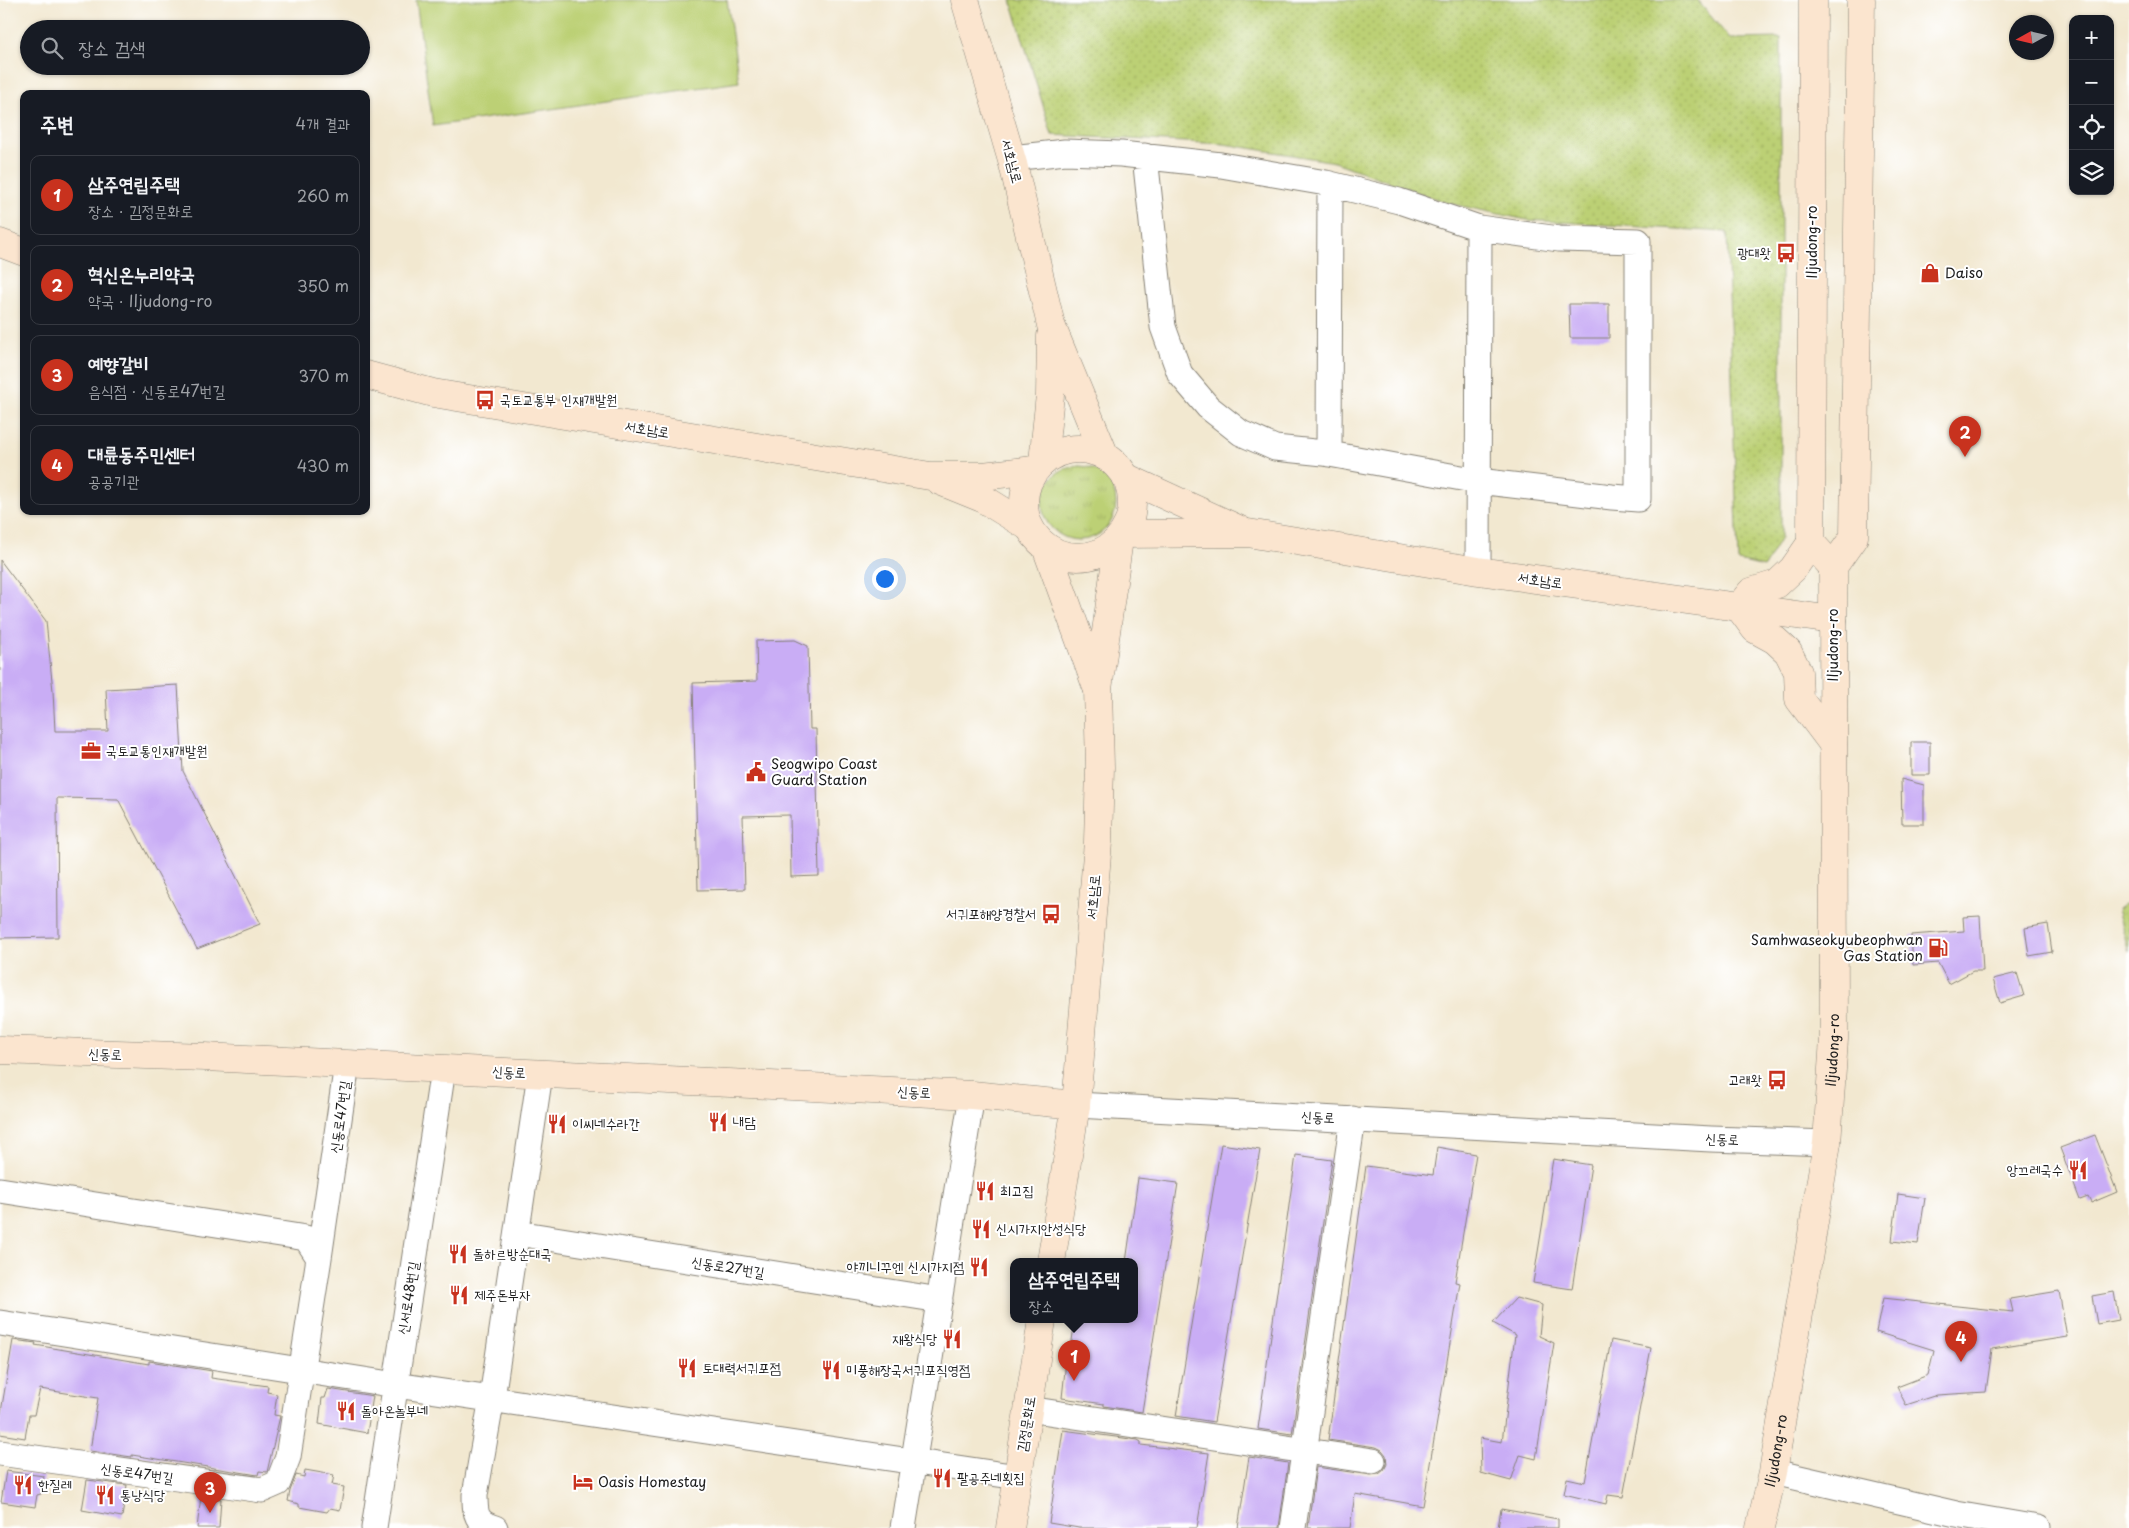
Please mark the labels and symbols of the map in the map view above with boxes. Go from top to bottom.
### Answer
north arrow [2009,15,2054,60]
street label: 서호남로 [997,136,1028,185]
street label: Iljudong-ro [1801,205,1822,279]
place label: 광대왓 [1737,242,1771,263]
bus stop icon: 광대왓 [1775,242,1797,264]
shop icon: Daiso [1919,262,1941,284]
place label: Daiso [1945,262,1983,283]
bus stop icon: 국토교통부 인재개발원 [474,389,496,411]
place label: 국토교통부 인재개발원 [500,389,617,410]
street label: 서호남로 [623,415,671,442]
pin: 2 [1949,416,1981,457]
your location [872,566,898,592]
street label: 서호남로 [1516,566,1564,593]
street label: Iljudong-ro [1822,608,1843,682]
office icon: 국토교통인재개발원 [80,740,102,762]
place label: 국토교통인재개발원 [106,740,207,761]
place label: Seogwipo Coast Guard Station [771,753,878,790]
public building icon: Seogwipo Coast Guard Station [745,761,767,783]
street label: 서호남로 [1080,874,1105,920]
place label: 서귀포해양경찰서 [946,903,1036,924]
bus stop icon: 서귀포해양경찰서 [1040,903,1062,925]
place label: Samhwaseokyubeophwan Gas Station [1751,929,1923,966]
fuel station icon: Samhwaseokyubeophwan Gas Station [1927,937,1949,959]
street label: Iljudong-ro [1820,1013,1844,1087]
street label: 신동로 [88,1042,122,1065]
street label: 신동로 [492,1060,526,1083]
place label: 고래왓 [1728,1069,1762,1090]
bus stop icon: 고래왓 [1766,1069,1788,1091]
street label: 신동로47번길 [324,1078,355,1155]
street label: 신동로 [897,1080,931,1103]
street label: 신동로 [1301,1105,1335,1128]
restaurant icon: 내담 [707,1111,729,1133]
place label: 내담 [733,1111,756,1132]
restaurant icon: 이씨네수라간 [546,1113,568,1135]
place label: 이씨네수라간 [572,1113,640,1134]
street label: 신동로 [1705,1127,1739,1150]
place label: 앙끄레국수 [2007,1159,2063,1180]
restaurant icon: 앙끄레국수 [2067,1159,2089,1181]
restaurant icon: 최고집 [974,1180,996,1202]
place label: 최고집 [1000,1180,1034,1201]
restaurant icon: 신시가지안성식당 [970,1218,992,1240]
place label: 신시가지안성식당 [996,1218,1087,1239]
restaurant icon: 돌하르방순대국 [447,1243,469,1265]
place label: 돌하르방순대국 [473,1243,552,1264]
street label: 신동로27번길 [690,1250,767,1283]
place label: 야끼니꾸엔 신시가지점 [847,1256,964,1277]
restaurant icon: 야끼니꾸엔 신시가지점 [968,1256,990,1278]
street label: 신서로48번길 [391,1259,424,1336]
restaurant icon: 제주돈부자 [448,1284,470,1306]
place label: 제주돈부자 [474,1284,531,1305]
pin: 4 [1945,1321,1977,1362]
place label: 재왕식당 [892,1328,938,1349]
restaurant icon: 재왕식당 [941,1328,963,1350]
pin: 1 [1058,1340,1090,1381]
restaurant icon: 토대력서귀포점 [676,1357,698,1379]
place label: 토대력서귀포점 [702,1357,781,1378]
restaurant icon: 미풍해장국서귀포직영점 [820,1359,842,1381]
place label: 미풍해장국서귀포직영점 [846,1359,970,1380]
street label: 김정문화로 [1011,1394,1040,1453]
restaurant icon: 돌아온놀부네 [335,1400,357,1422]
place label: 돌아온놀부네 [361,1400,429,1421]
street label: Iljudong-ro [1759,1413,1792,1489]
street label: 신동로47번길 [99,1457,176,1488]
restaurant icon: 팔공주네횟집 [931,1467,953,1489]
place label: 팔공주네횟집 [957,1467,1025,1488]
hotel icon: Oasis Homestay [572,1471,594,1493]
place label: Oasis Homestay [598,1471,706,1492]
pin: 3 [194,1472,226,1513]
restaurant icon: 한질레 [12,1474,34,1496]
place label: 한질레 [38,1474,72,1495]
restaurant icon: 통낭식당 [94,1484,116,1506]
place label: 통낭식당 [120,1484,166,1505]

